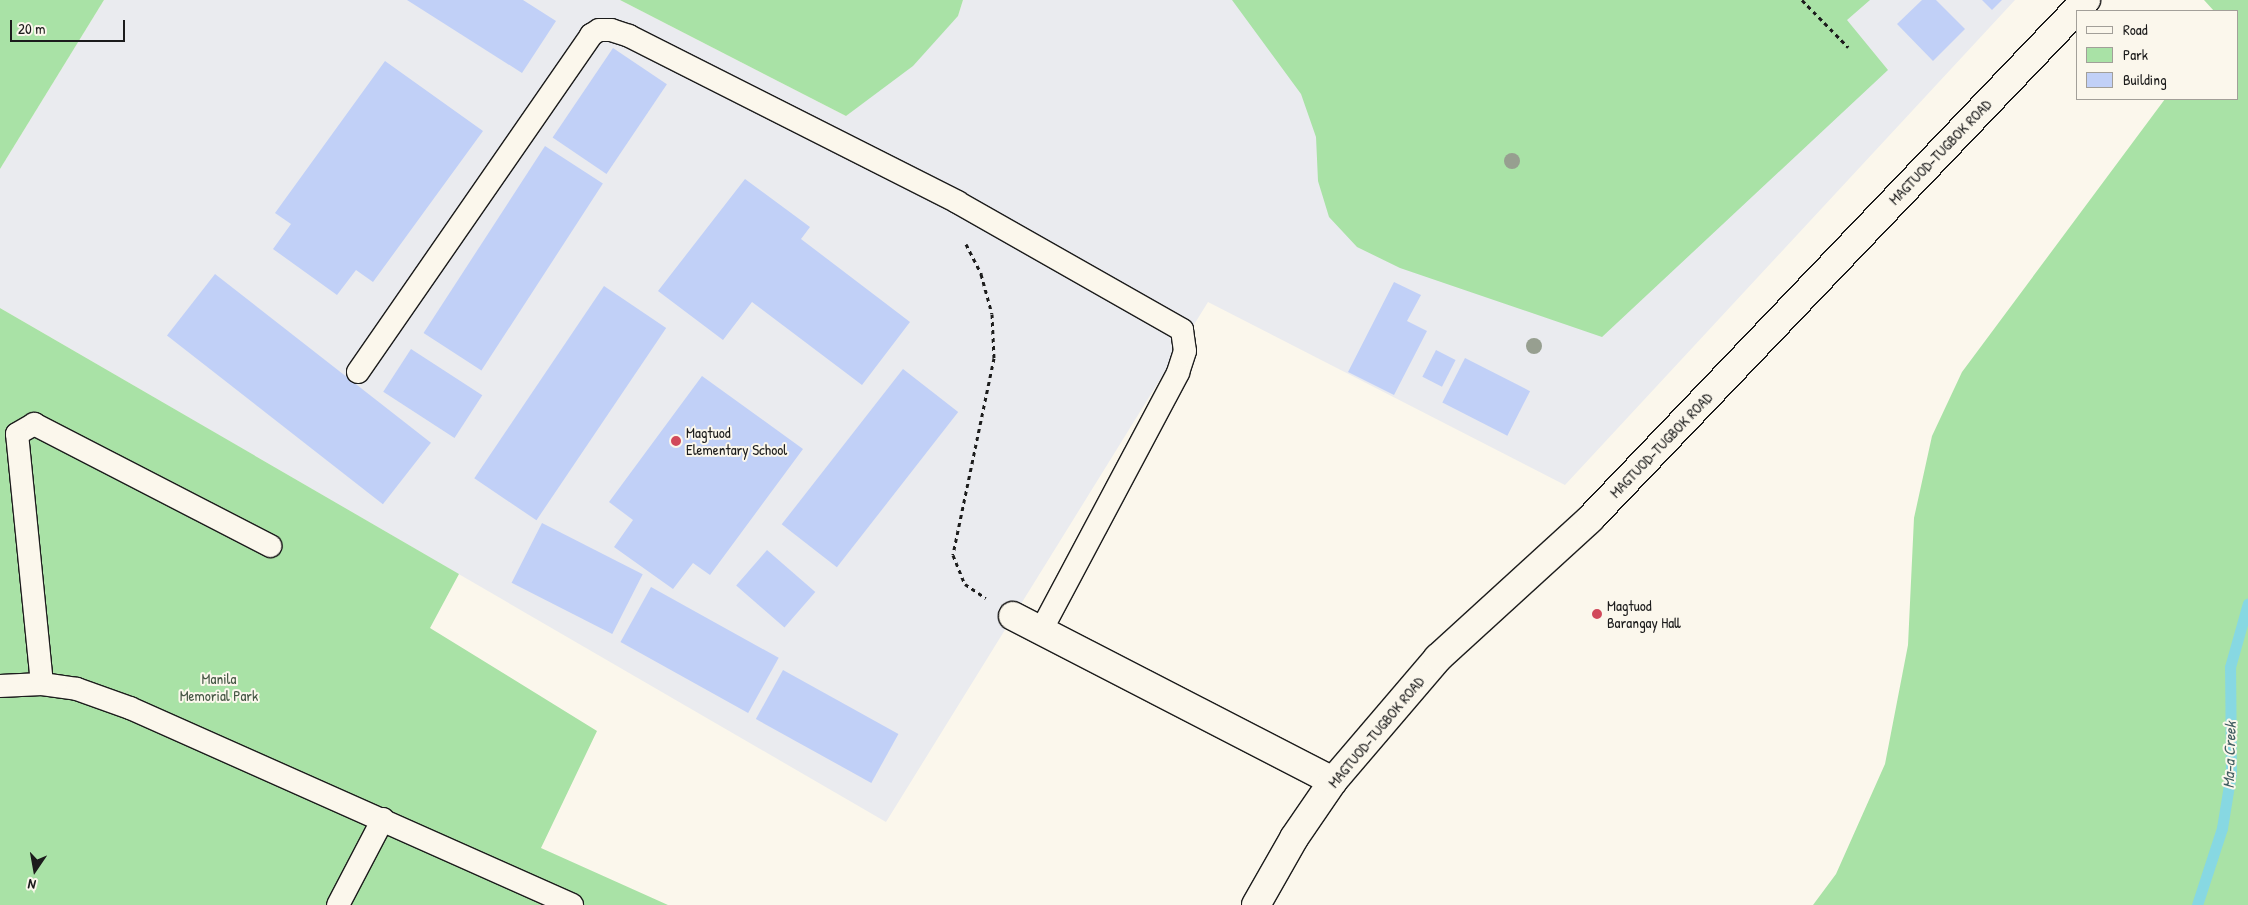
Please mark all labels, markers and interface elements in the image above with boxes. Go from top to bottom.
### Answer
scale bar [12,10,128,42]
legend [2076,10,2238,100]
text: 20 m [18,18,45,39]
text: Road [2123,19,2148,40]
text: Park [2123,44,2148,65]
text: Building [2123,69,2167,90]
street label: MAGTUOD-TUGBOK ROAD [1885,96,1995,208]
street label: MAGTUOD-TUGBOK ROAD [1606,389,1716,501]
place label: Magtuod Elementary School [686,423,787,458]
marker: Magtuod Elementary School [670,435,682,447]
place label: Magtuod Barangay Hall [1607,596,1681,631]
marker: Magtuod Barangay Hall [1591,608,1603,620]
park label: Manila Memorial Park [180,669,258,704]
street label: MAGTUOD-TUGBOK ROAD [1324,673,1428,791]
water label: Ma-a Creek [2218,721,2240,789]
north arrow [10,845,60,895]
text: N [26,875,37,895]

